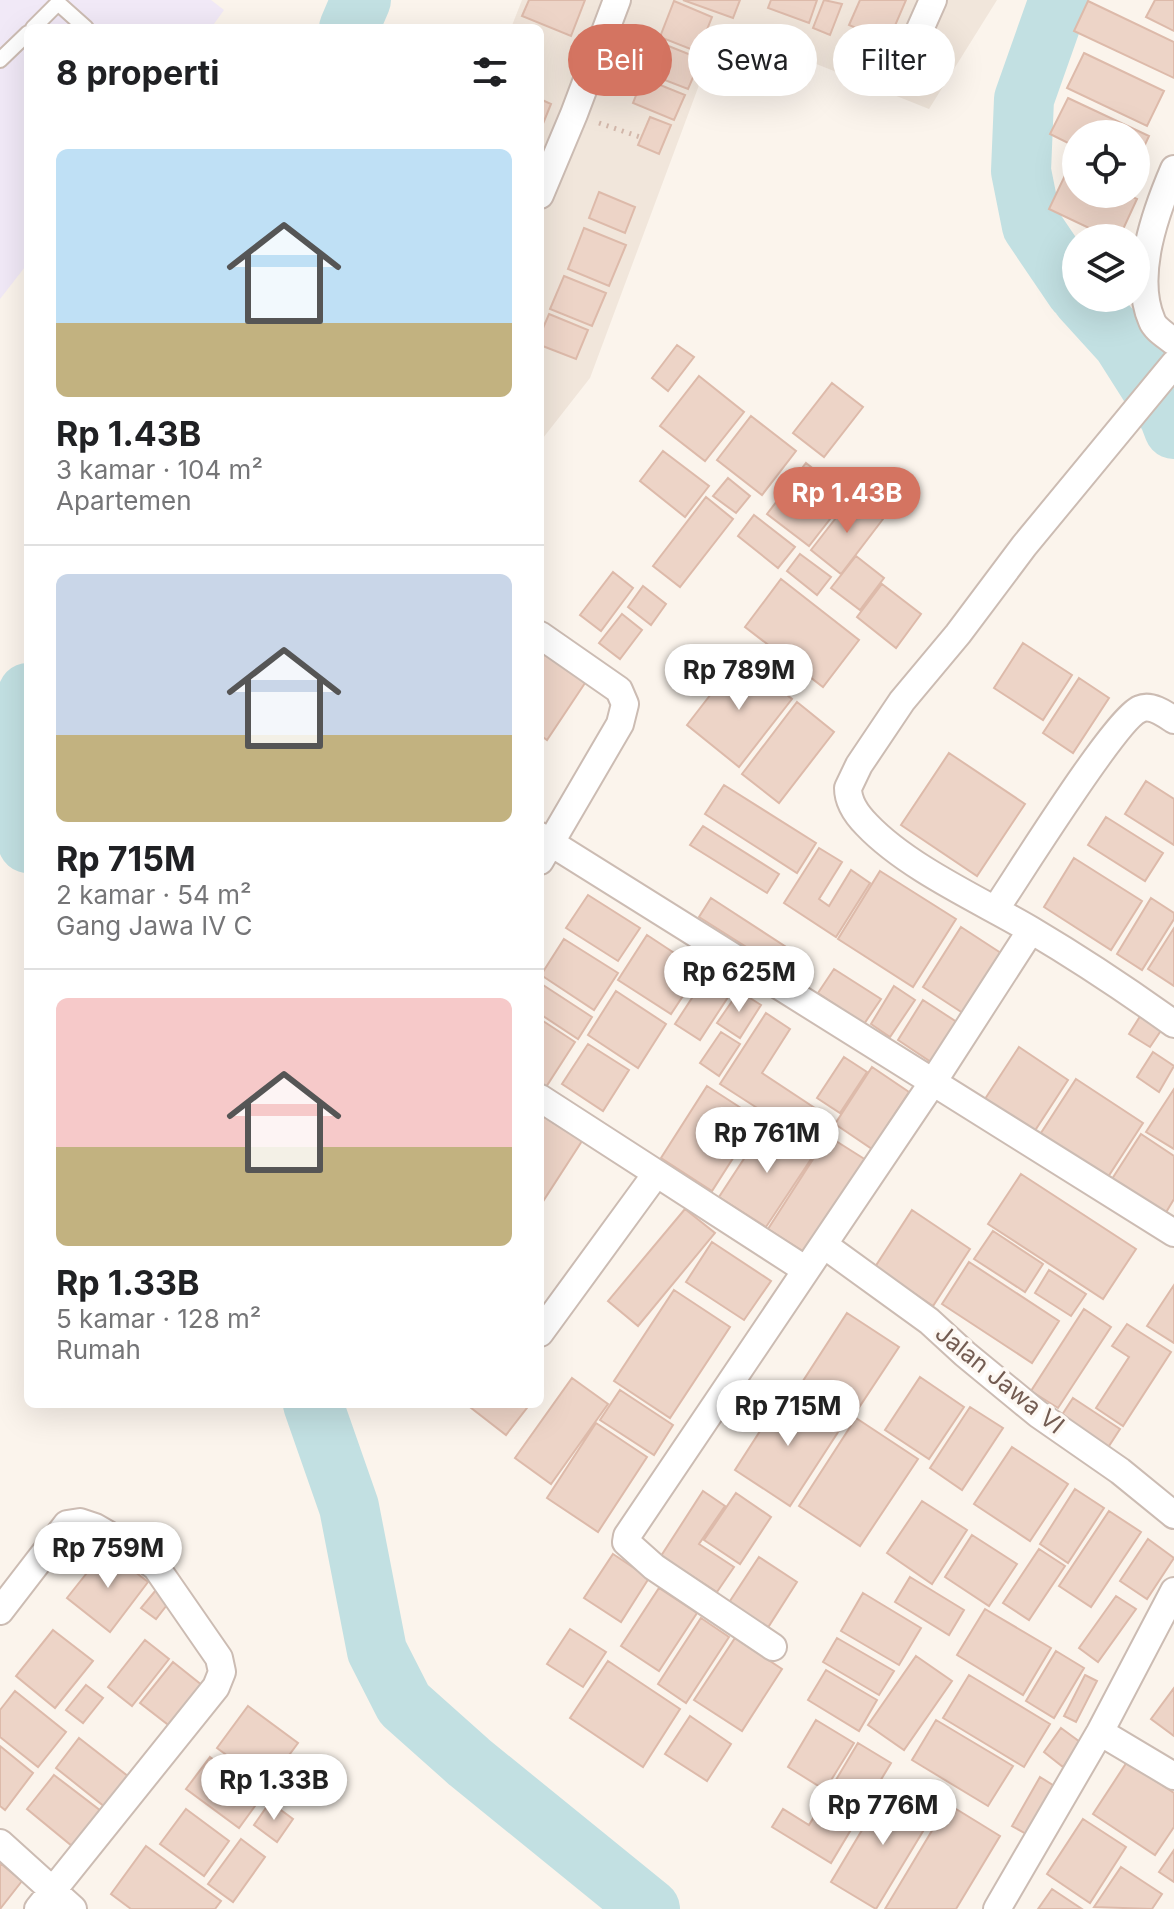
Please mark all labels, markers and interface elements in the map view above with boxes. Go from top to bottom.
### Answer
chip: Beli [568,24,672,96]
chip: Sewa [688,24,817,96]
chip: Filter [833,24,955,96]
icon: filters [468,50,512,94]
text: 8 properti [56,52,219,93]
map controls [1062,120,1150,312]
button: locate [1062,120,1150,208]
icon: home [212,201,356,345]
button: layers [1062,224,1150,312]
text: Rp 1.43B [56,413,201,454]
text: 3 kamar · 104 m² [56,454,263,485]
pin: Rp 1.43B [764,467,930,535]
text: Rp 1.43B [791,477,903,508]
text: Apartemen [56,485,192,516]
icon: home [212,626,356,770]
pin: Rp 789M [665,644,813,712]
text: Rp 789M [683,654,795,685]
text: Rp 715M [56,838,196,879]
text: 2 kamar · 54 m² [56,879,252,910]
text: Gang Jawa IV C [56,910,252,941]
pin: Rp 625M [665,946,813,1014]
text: Rp 625M [682,956,796,987]
icon: home [212,1050,356,1194]
pin: Rp 761M [693,1107,841,1175]
text: Rp 761M [714,1117,820,1148]
text: Rp 1.33B [56,1262,199,1303]
text: 5 kamar · 128 m² [56,1303,261,1334]
street label: Jalan Jawa VI [930,1318,1070,1440]
text: Rumah [56,1334,141,1365]
pin: Rp 715M [714,1380,862,1448]
text: Rp 715M [735,1390,841,1421]
pin: Rp 759M [34,1522,182,1590]
text: Rp 759M [52,1532,164,1563]
pin: Rp 1.33B [191,1754,357,1822]
text: Rp 1.33B [219,1764,329,1795]
pin: Rp 776M [809,1779,957,1847]
text: Rp 776M [827,1789,939,1820]

